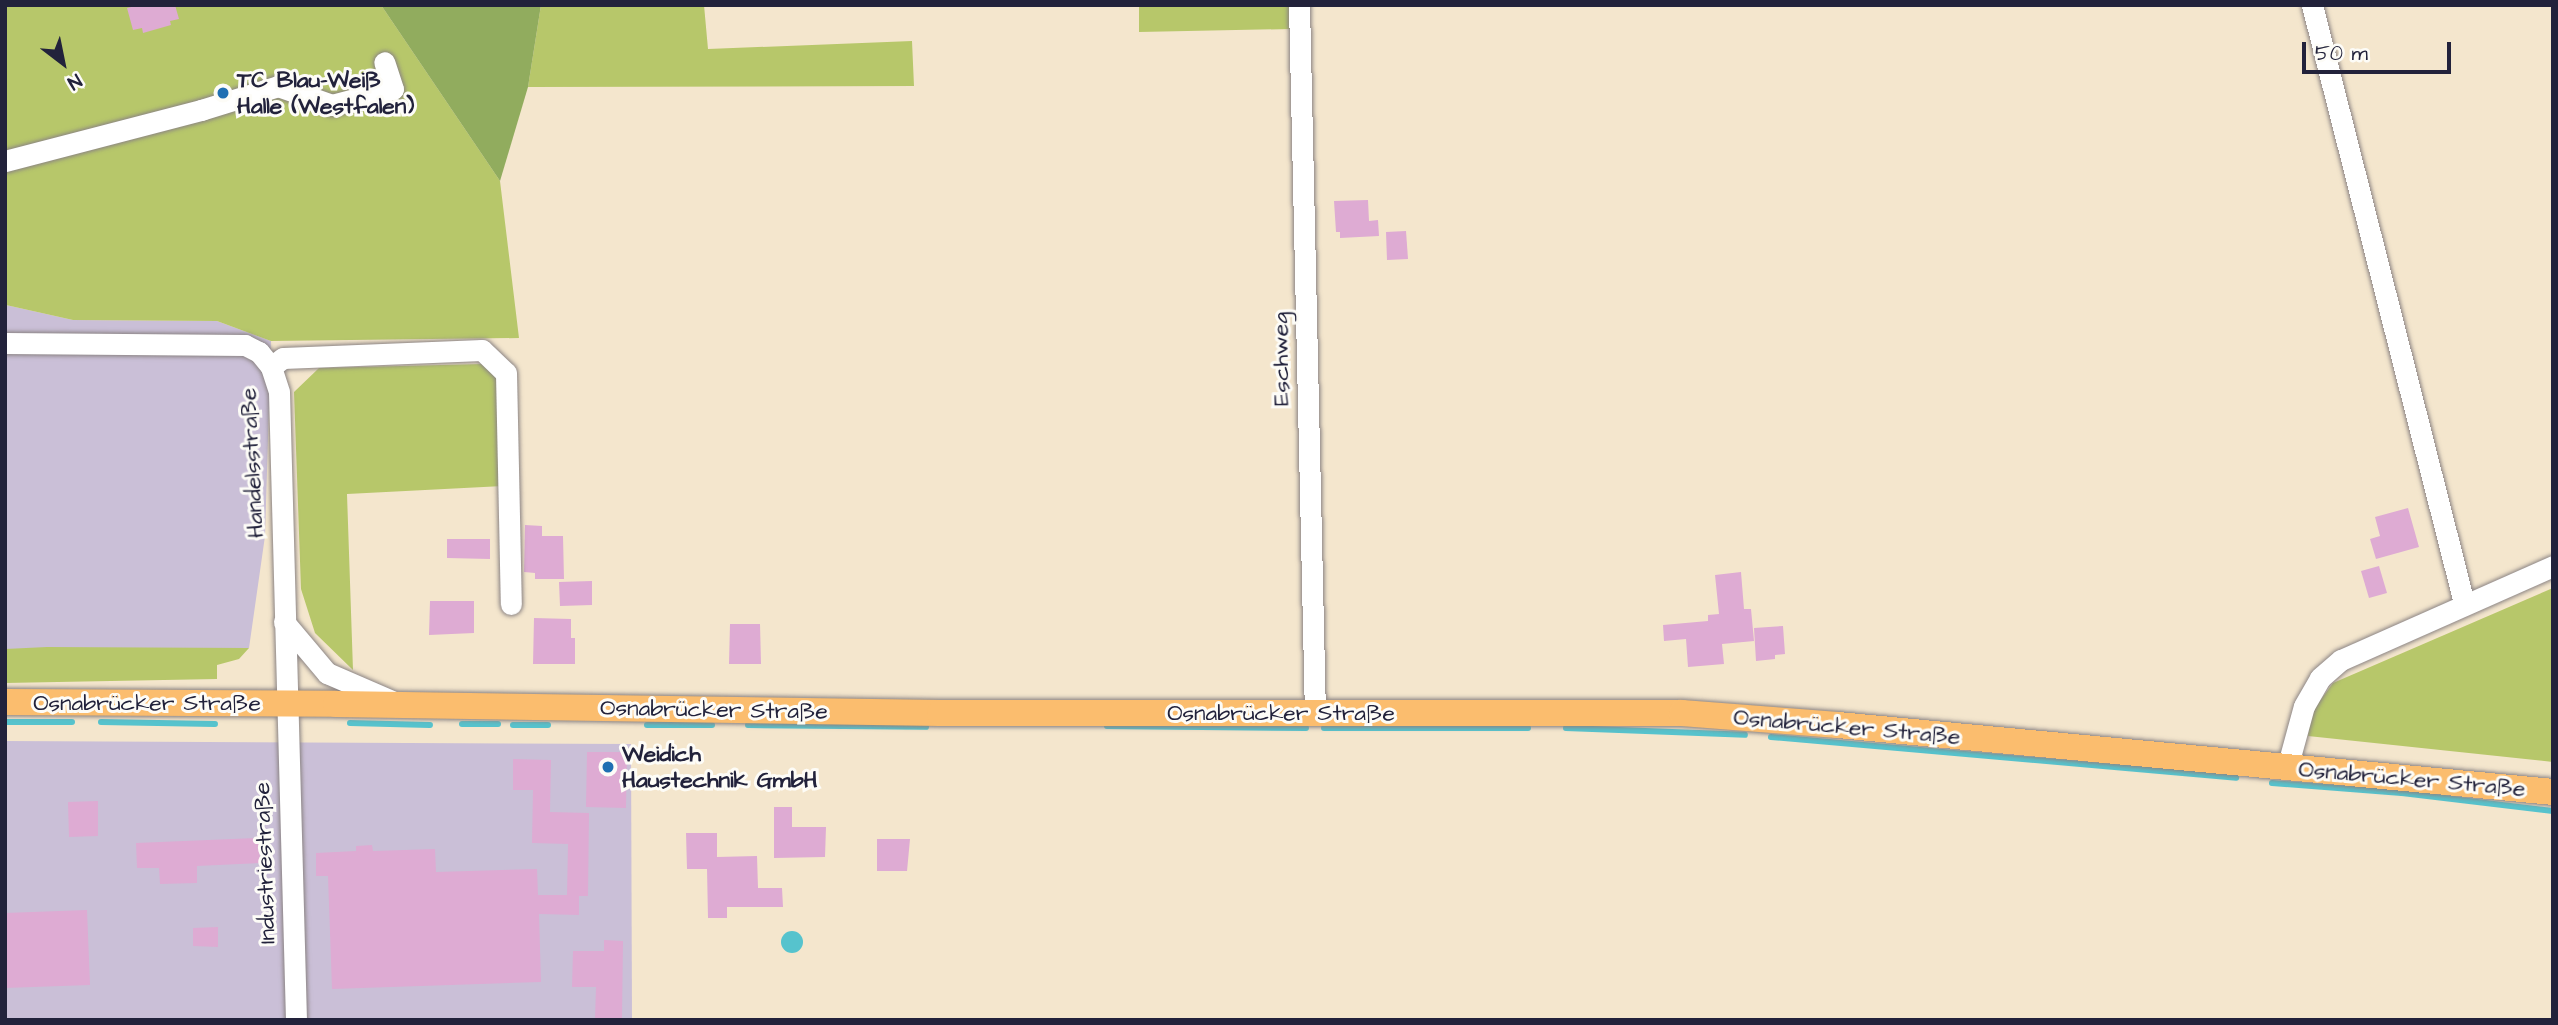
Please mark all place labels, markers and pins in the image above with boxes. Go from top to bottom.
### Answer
place label: TC Blau-Weiß Halle (Westfalen) [237,66,414,120]
marker: TC Blau-Weiß Halle (Westfalen) [215,85,231,101]
place label: Weidich Haustechnik GmbH [622,740,818,794]
marker: Weidich Haustechnik GmbH [600,759,616,775]

